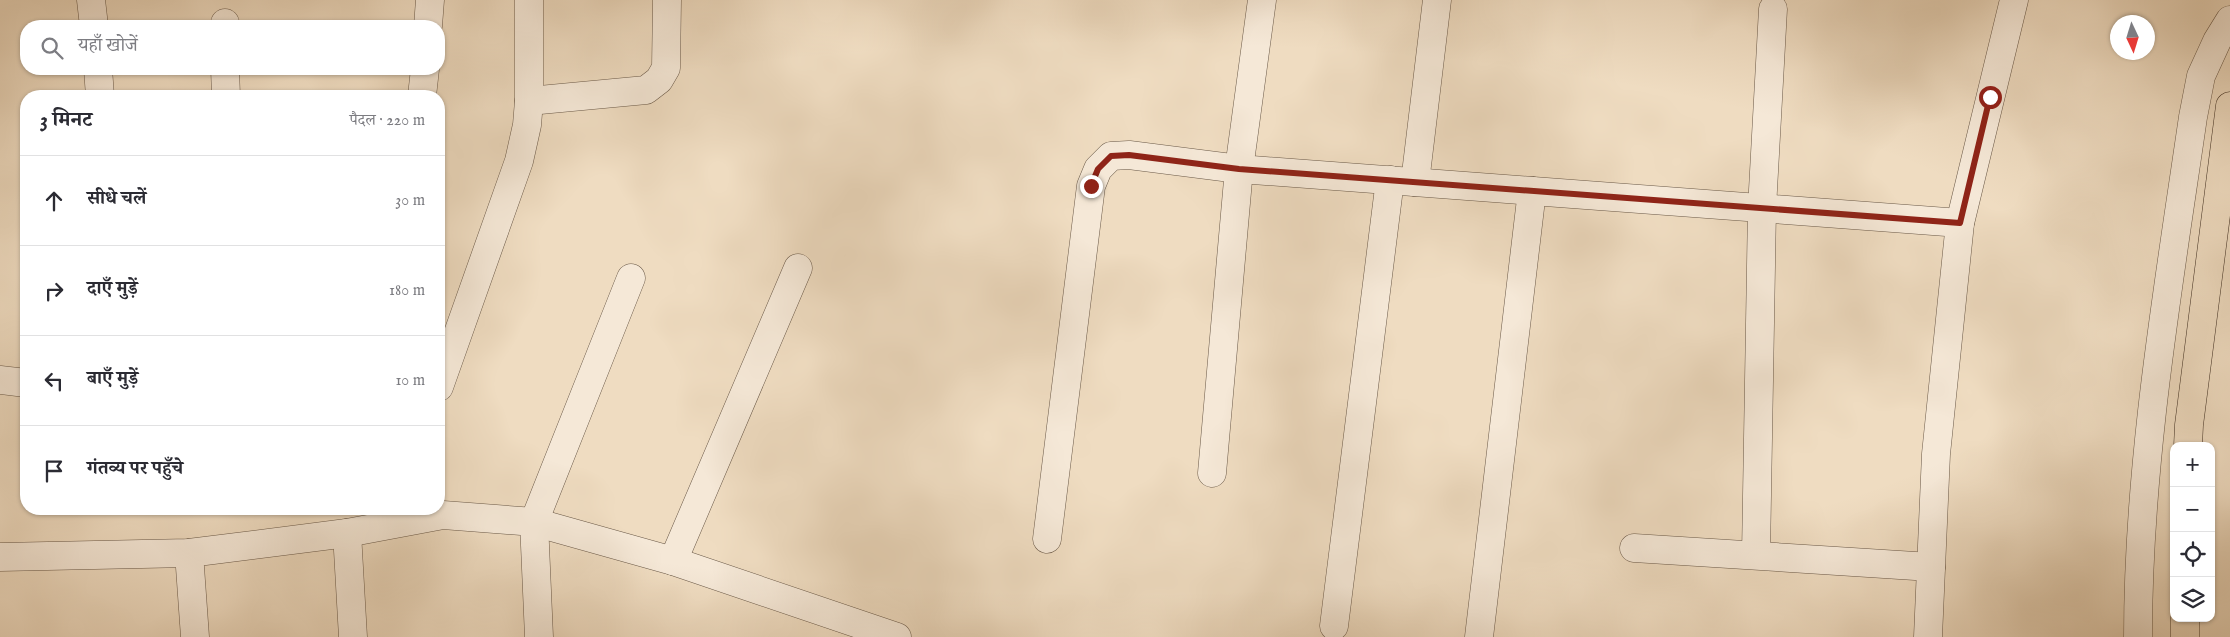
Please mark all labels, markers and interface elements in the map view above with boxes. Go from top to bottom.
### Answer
north arrow [2110,15,2155,60]
search box [20,20,445,75]
icon: search [38,34,66,62]
text: यहाँ खोजें [78,34,138,58]
route start [1979,86,2002,109]
text: 3 मिनट [40,107,92,134]
text: पैदल · 220 m [350,111,425,131]
route end [1080,175,1103,198]
icon: ahead [40,187,68,215]
text: सीधे चलें [87,187,146,211]
text: 30 m [395,191,425,211]
icon: right [40,277,68,305]
text: दाएँ मुड़ें [87,277,138,301]
text: 180 m [389,281,425,301]
icon: left [40,367,68,395]
text: बाएँ मुड़ें [87,367,138,391]
text: 10 m [395,371,425,391]
map controls [2170,442,2215,622]
button: + [2170,442,2215,487]
icon: arrive [40,457,68,485]
text: गंतव्य पर पहुँचे [87,457,183,481]
button: − [2170,487,2215,532]
button: locate [2170,532,2215,577]
button: layers [2170,577,2215,622]

